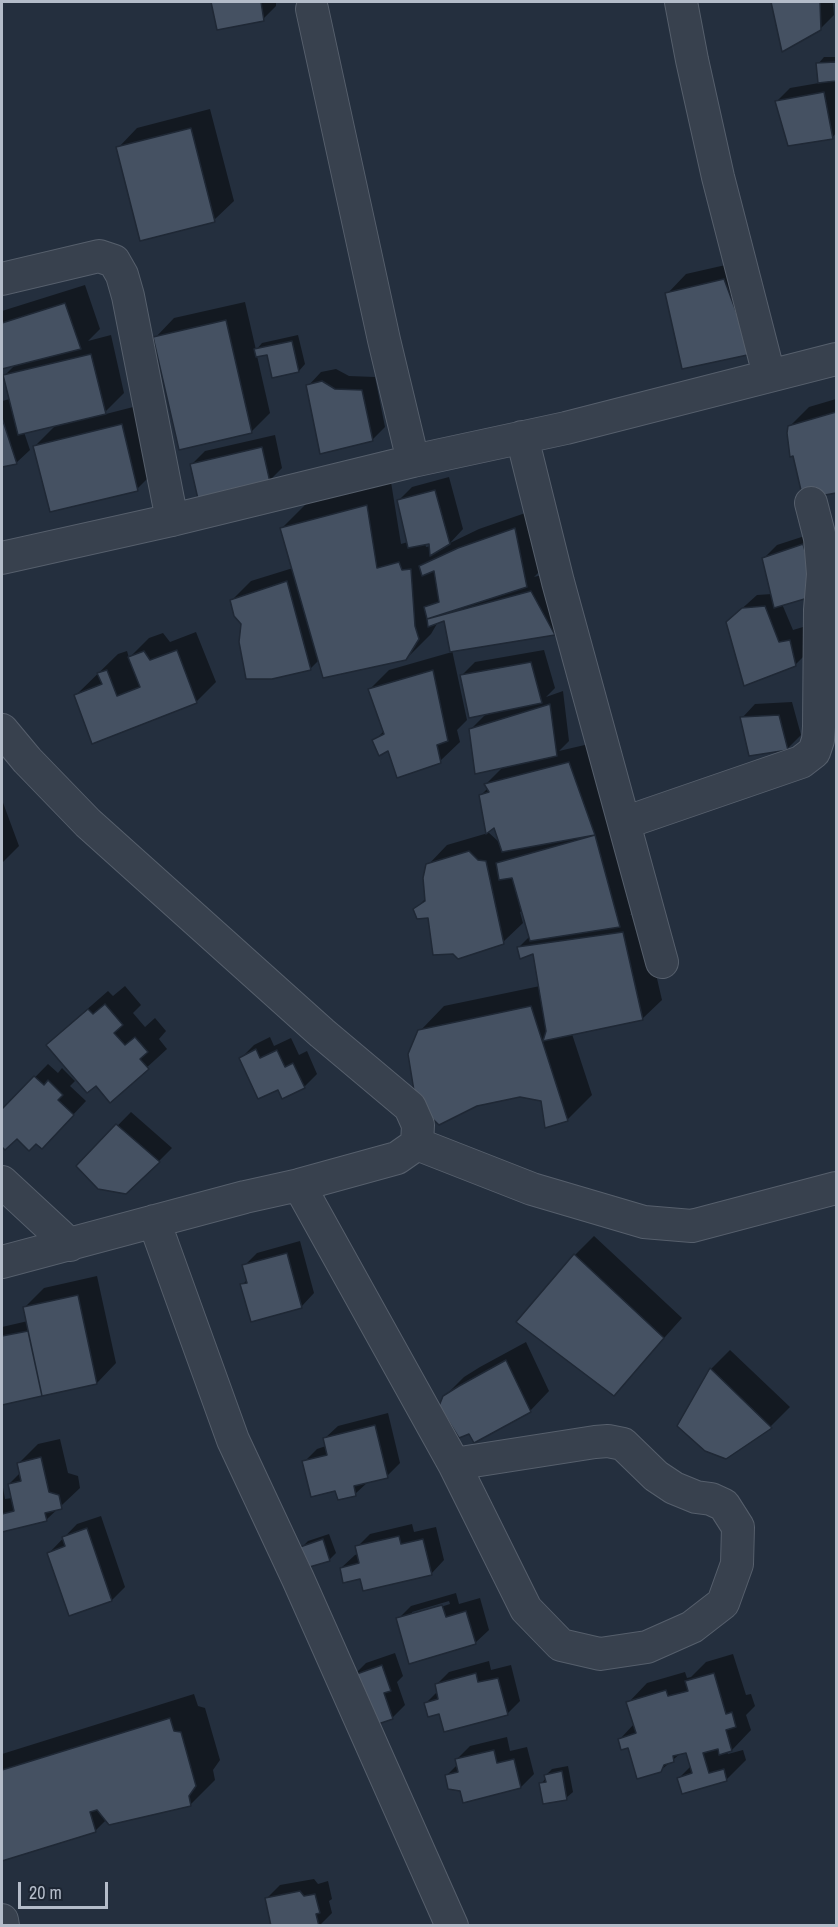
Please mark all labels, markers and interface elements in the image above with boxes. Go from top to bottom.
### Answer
scale bar [21,1870,111,1908]
text: 20 m [29,1880,62,1905]

